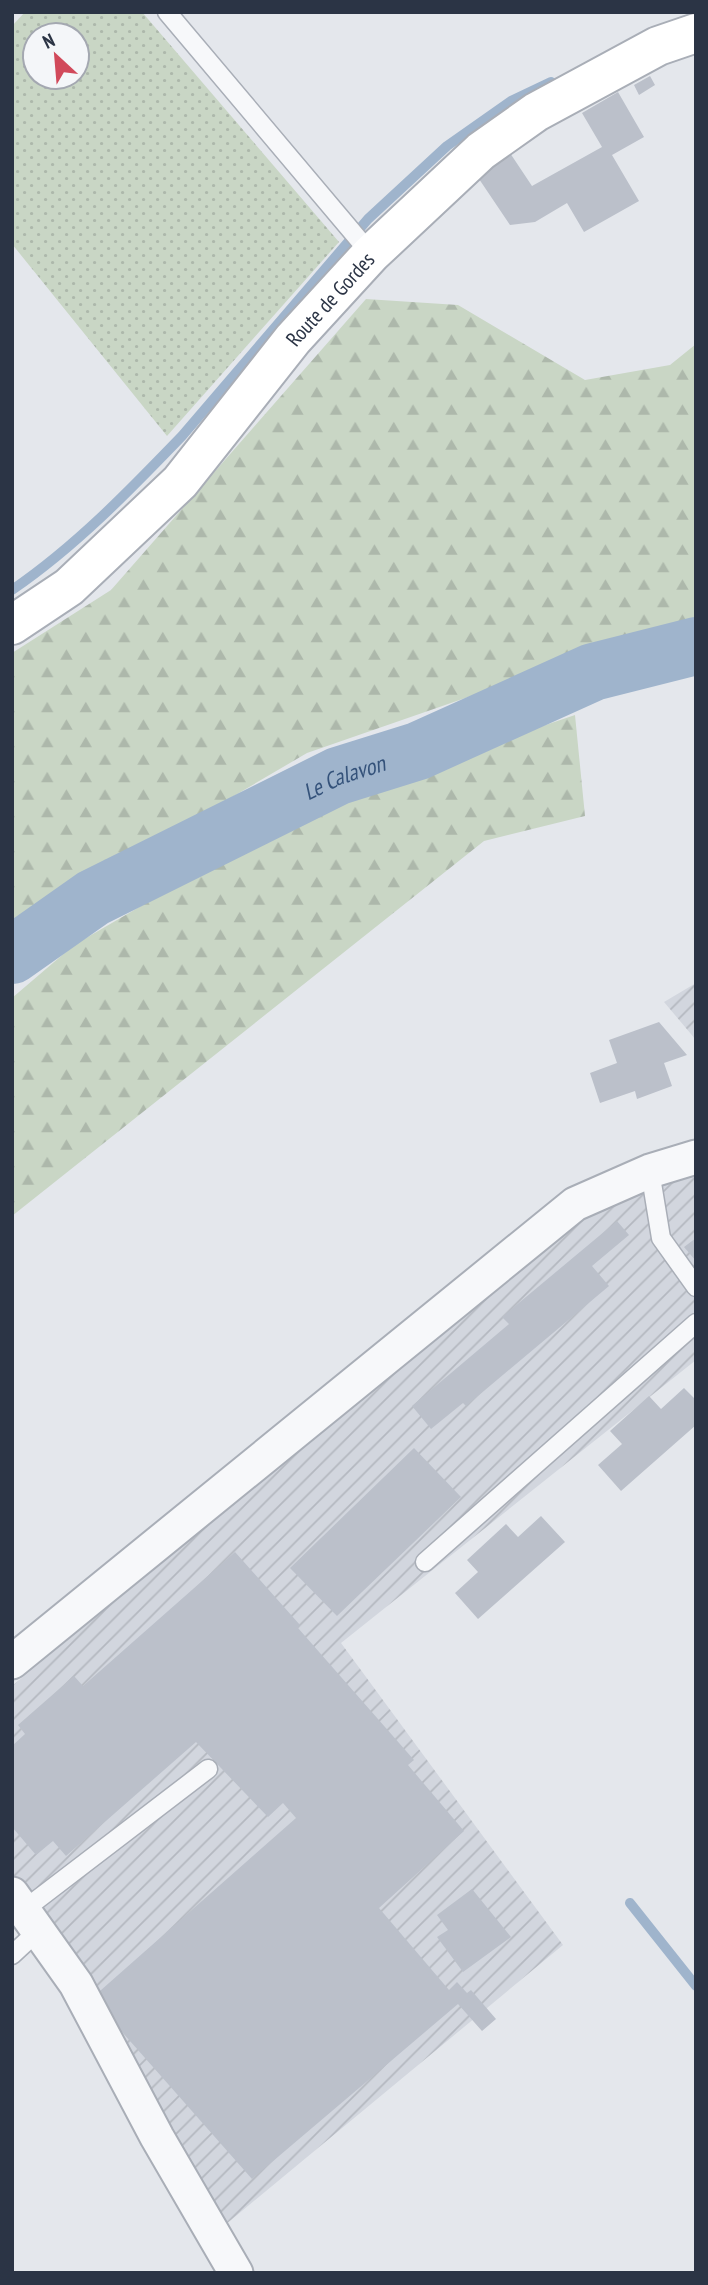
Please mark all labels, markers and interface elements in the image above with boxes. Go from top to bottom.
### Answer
north arrow [21,21,91,91]
text: N [39,28,58,54]
street label: Route de Gordes [279,246,380,351]
water label: Le Calavon [298,747,390,806]

